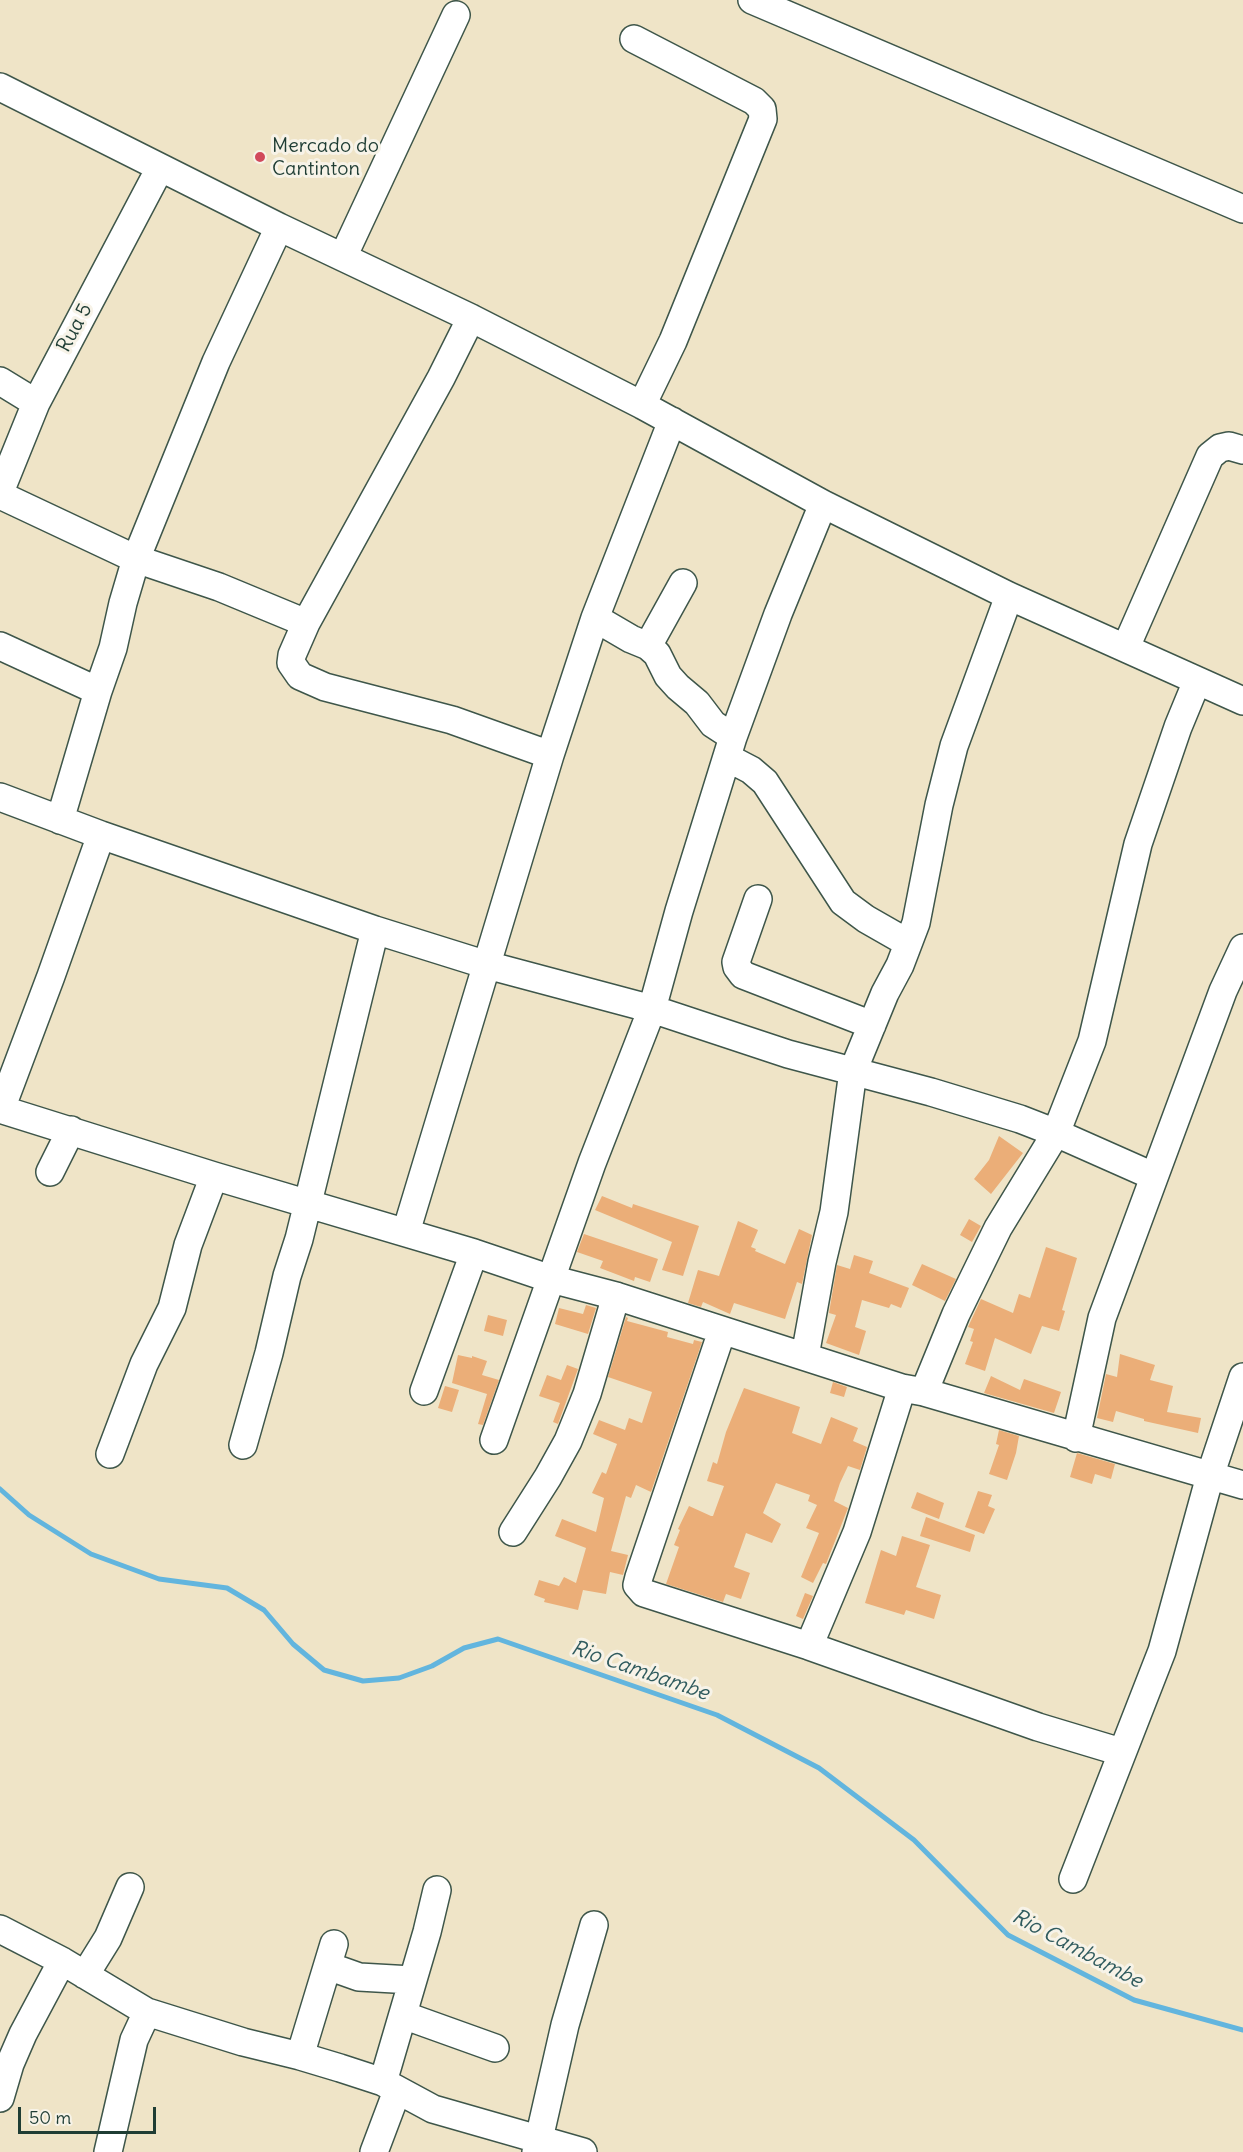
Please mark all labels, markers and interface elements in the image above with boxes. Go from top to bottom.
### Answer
place label: Mercado do Cantinton [272,134,379,181]
marker: Mercado do Cantinton [253,150,267,164]
street label: Rua 5 [52,299,98,357]
water label: Rio Cambambe [568,1636,712,1706]
water label: Rio Cambambe [1008,1904,1146,1994]
scale bar [21,2095,159,2133]
text: 50 m [29,2106,71,2129]

